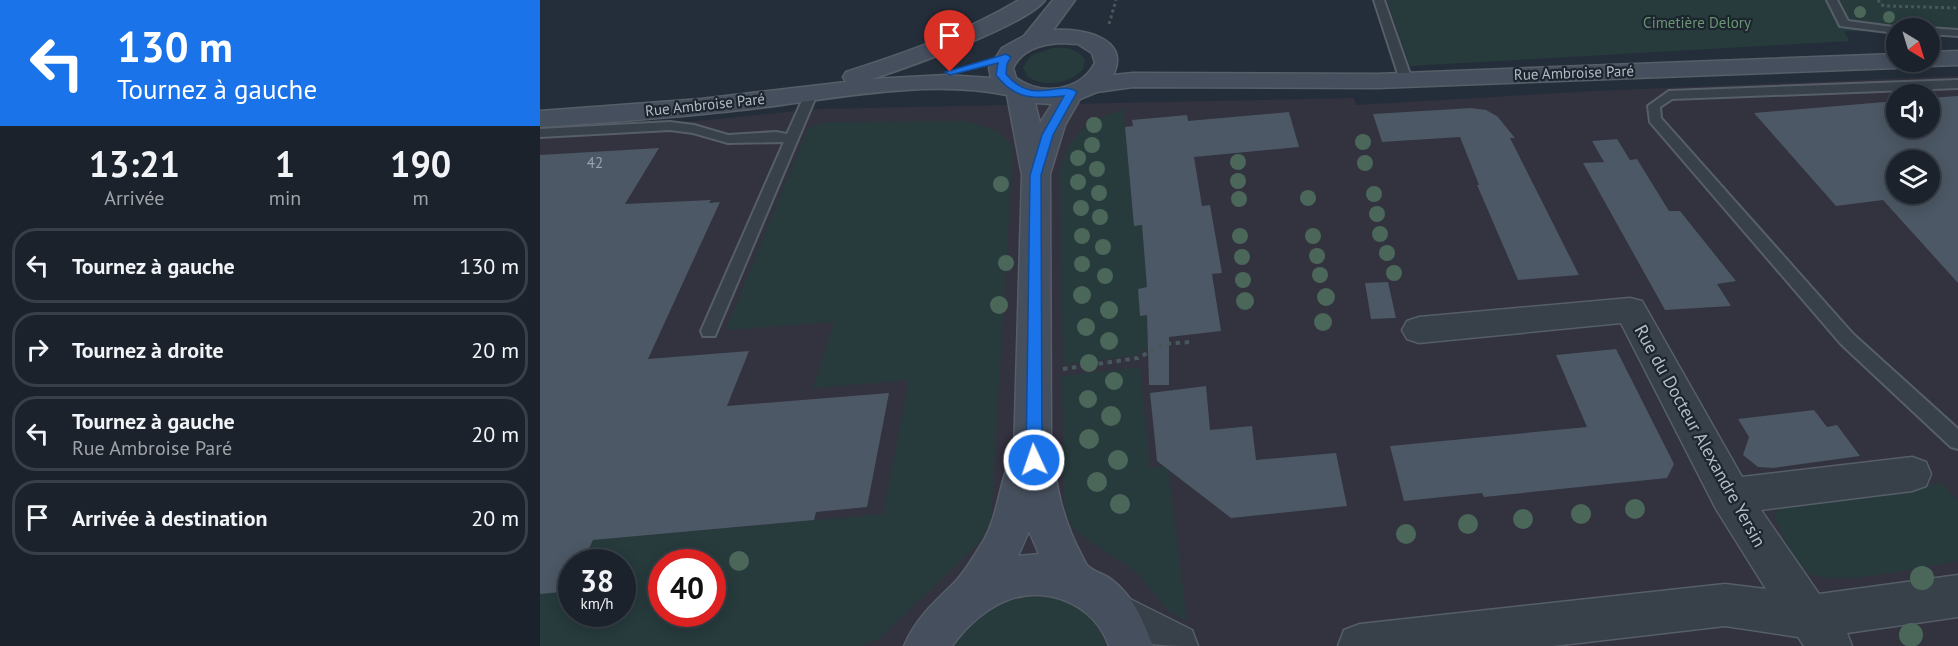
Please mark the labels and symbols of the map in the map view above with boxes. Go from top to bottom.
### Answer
pin [924,10,975,72]
park label: Cimetière Delory [1643,13,1751,32]
north arrow [1886,18,1940,72]
street label: Rue Ambroise Paré [1514,61,1634,84]
street label: Rue Ambroise Paré [644,89,766,120]
house number: 42 [587,153,603,172]
street label: Rue du Docteur Alexandre Yersin [1630,320,1771,551]
position arrow [1002,428,1066,492]
speed limit sign: 40 [648,549,726,627]

